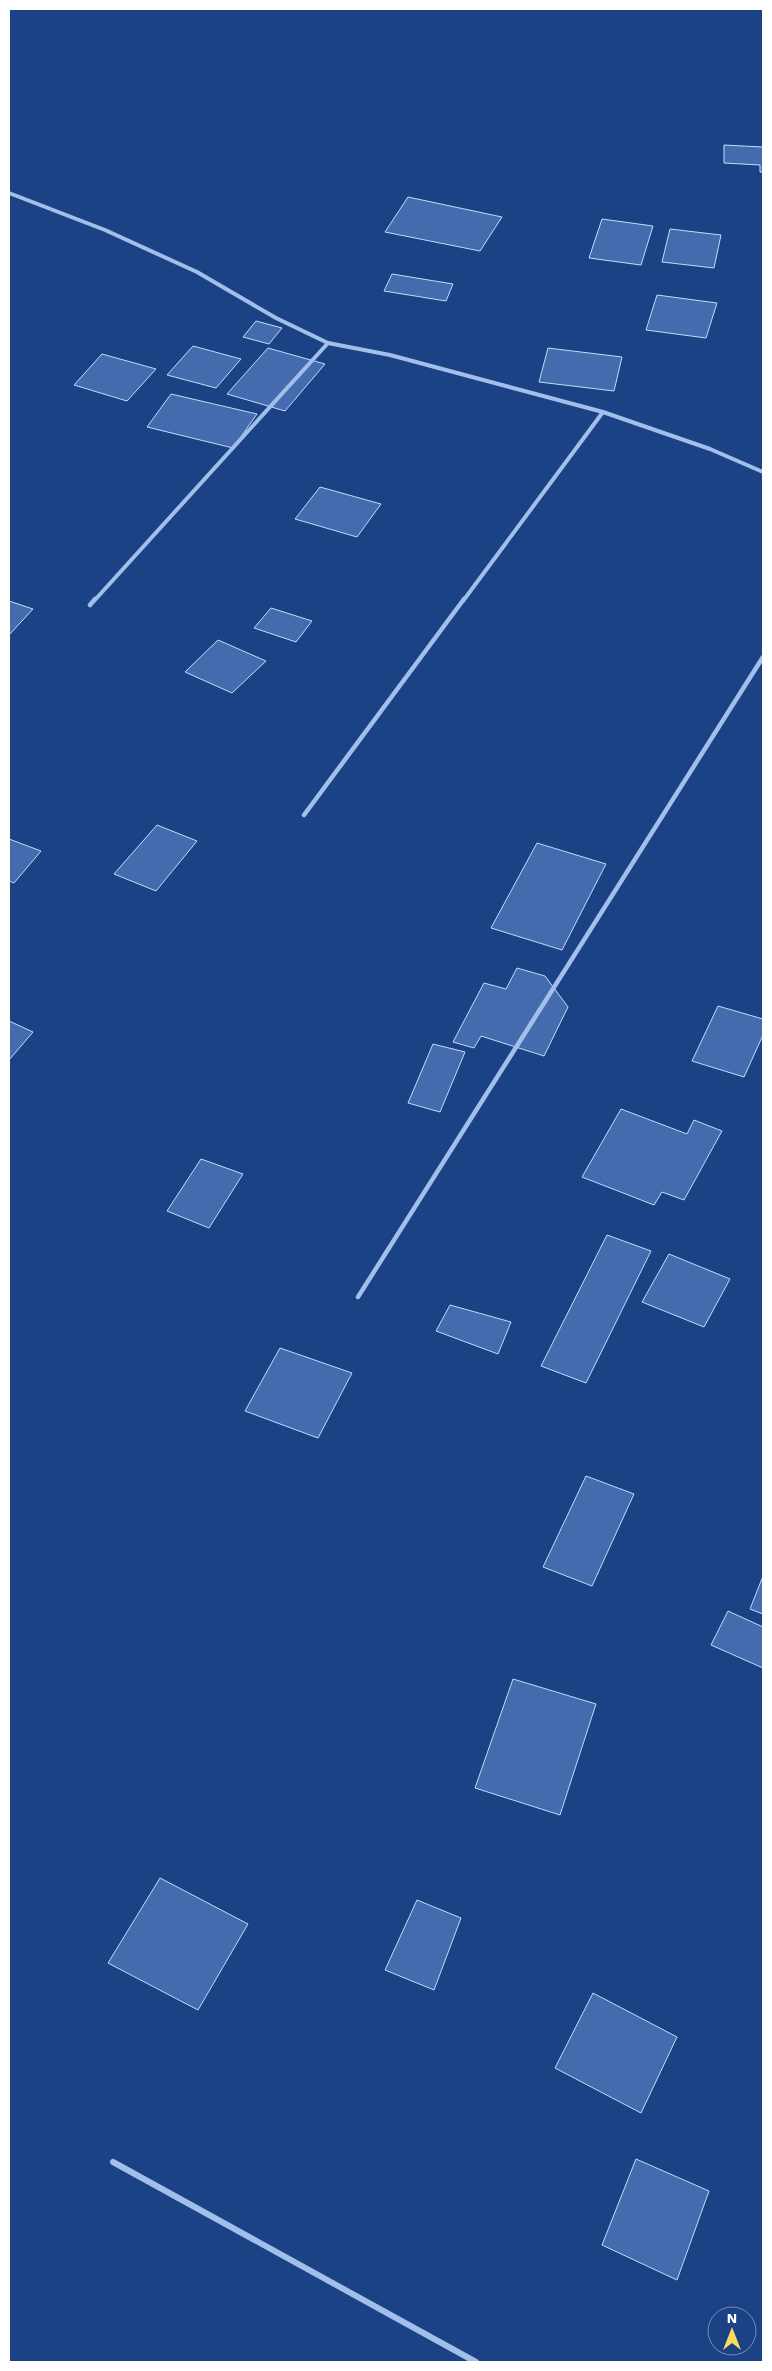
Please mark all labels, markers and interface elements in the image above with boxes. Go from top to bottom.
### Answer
north arrow [707,2306,757,2356]
text: N [727,2310,737,2326]

